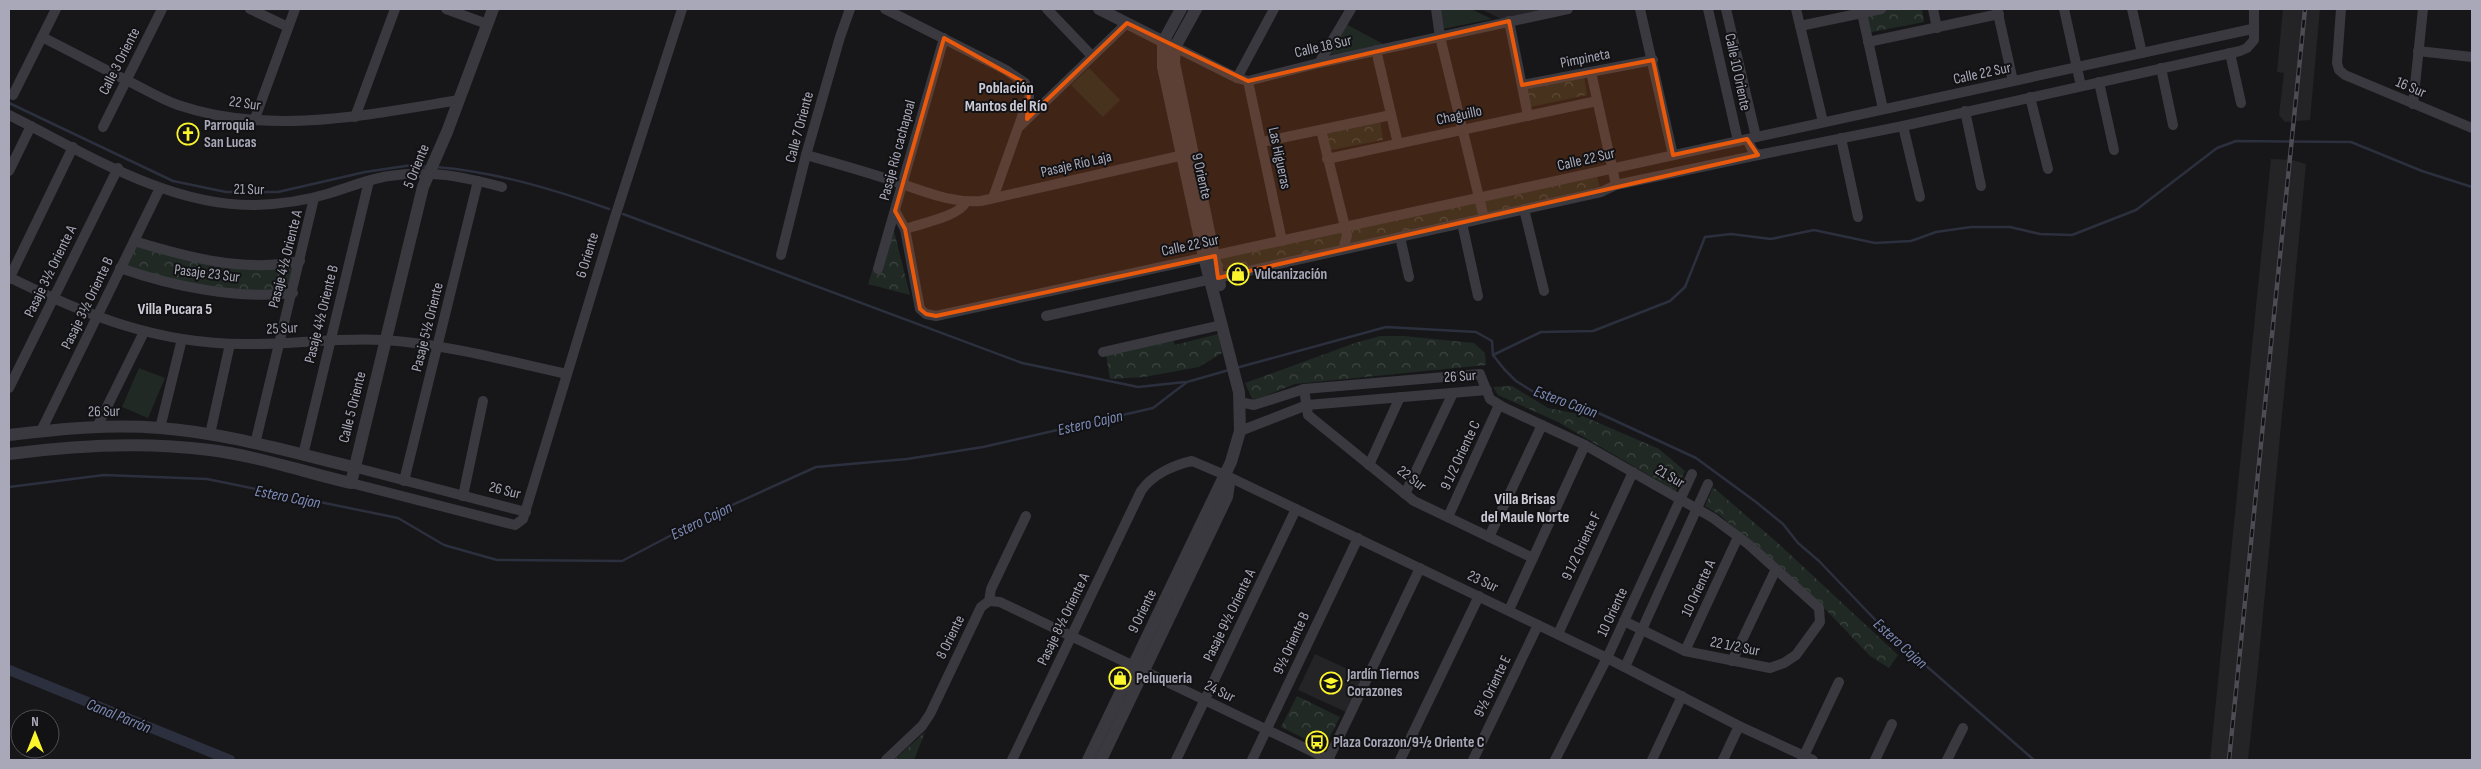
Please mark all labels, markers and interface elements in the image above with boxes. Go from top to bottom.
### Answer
street label: Calle 3 Oriente [94,24,144,98]
street label: Calle 18 Sur [1293,31,1354,62]
street label: Calle 10 Oriente [1720,32,1755,113]
street label: Pimpineta [1559,44,1612,73]
street label: Calle 22 Sur [1951,58,2013,89]
street label: 16 Sur [2393,73,2430,103]
district label: Población Mantos del Río [965,79,1047,116]
street label: Calle 7 Oriente [781,90,818,165]
street label: 22 Sur [228,92,263,115]
street label: Pasaje Río cachapoal [875,98,920,202]
street label: Chaguillo [1434,101,1484,130]
place label: Parroquia San Lucas [204,116,257,152]
church icon: Parroquia San Lucas [176,122,200,146]
street label: Las Higueras [1264,125,1295,191]
street label: 5 Oriente [399,141,434,191]
street label: Calle 22 Sur [1555,143,1617,175]
street label: Pasaje Río Laja [1039,147,1114,182]
street label: 9 Oriente [1187,151,1216,201]
street label: 21 Sur [233,180,265,199]
street label: Pasaje 4½ Oriente A [264,208,307,310]
street label: Pasaje 3½ Oriente A [20,222,81,320]
street label: 6 Oriente [572,230,603,280]
street label: Calle 22 Sur [1159,230,1221,261]
street label: Pasaje 3½ Oriente B [57,254,118,353]
street label: Pasaje 23 Sur [173,260,242,287]
shop icon: Vulcanización [1226,262,1250,286]
street label: Pasaje 4½ Oriente B [300,263,343,365]
place label: Vulcanización [1254,265,1327,284]
street label: Pasaje 5½ Oriente [407,281,448,374]
district label: Villa Pucara 5 [138,300,212,319]
street label: 25 Sur [266,318,299,339]
street label: 26 Sur [1443,366,1477,387]
street label: Calle 5 Oriente [334,370,371,445]
water label: Estero Cajon [1531,382,1600,423]
street label: 26 Sur [88,402,121,421]
water label: Estero Cajon [1056,407,1125,440]
street label: 9 1/2 Oriente C [1436,417,1485,493]
street label: 21 Sur [1652,460,1688,493]
street label: 22 Sur [1393,461,1431,496]
street label: 26 Sur [487,477,523,504]
water label: Estero Cajon [253,482,322,513]
district label: Villa Brisas del Maule Norte [1481,490,1569,527]
water label: Estero Cajon [668,498,736,544]
street label: 9 1/2 Oriente F [1557,509,1606,583]
street label: 10 Oriente A [1677,556,1720,620]
street label: Pasaje 9½ Oriente A [1199,565,1260,665]
street label: 23 Sur [1464,566,1502,597]
street label: Pasaje 8½ Oriente A [1033,569,1094,669]
street label: 10 Oriente [1593,585,1632,640]
street label: 9 Oriente [1124,586,1161,636]
street label: 9½ Oriente B [1269,609,1314,677]
street label: 8 Oriente [932,612,969,662]
water label: Estero Cajon [1869,615,1931,674]
street label: 22 1/2 Sur [1708,632,1762,661]
street label: 9½ Oriente E [1469,652,1516,720]
place label: Jardín Tiernos Corazones [1346,665,1419,701]
shop icon: Peluqueria [1108,666,1132,690]
place label: Peluqueria [1136,669,1192,688]
school or university icon: Jardín Tiernos Corazones [1319,671,1343,695]
street label: 24 Sur [1201,676,1239,707]
water label: Canal Parrón [84,695,154,738]
north arrow [10,709,60,759]
text: N [31,713,39,730]
bus stop icon: Plaza Corazon/9½ Oriente C [1305,730,1329,754]
place label: Plaza Corazon/9½ Oriente C [1333,733,1485,752]

